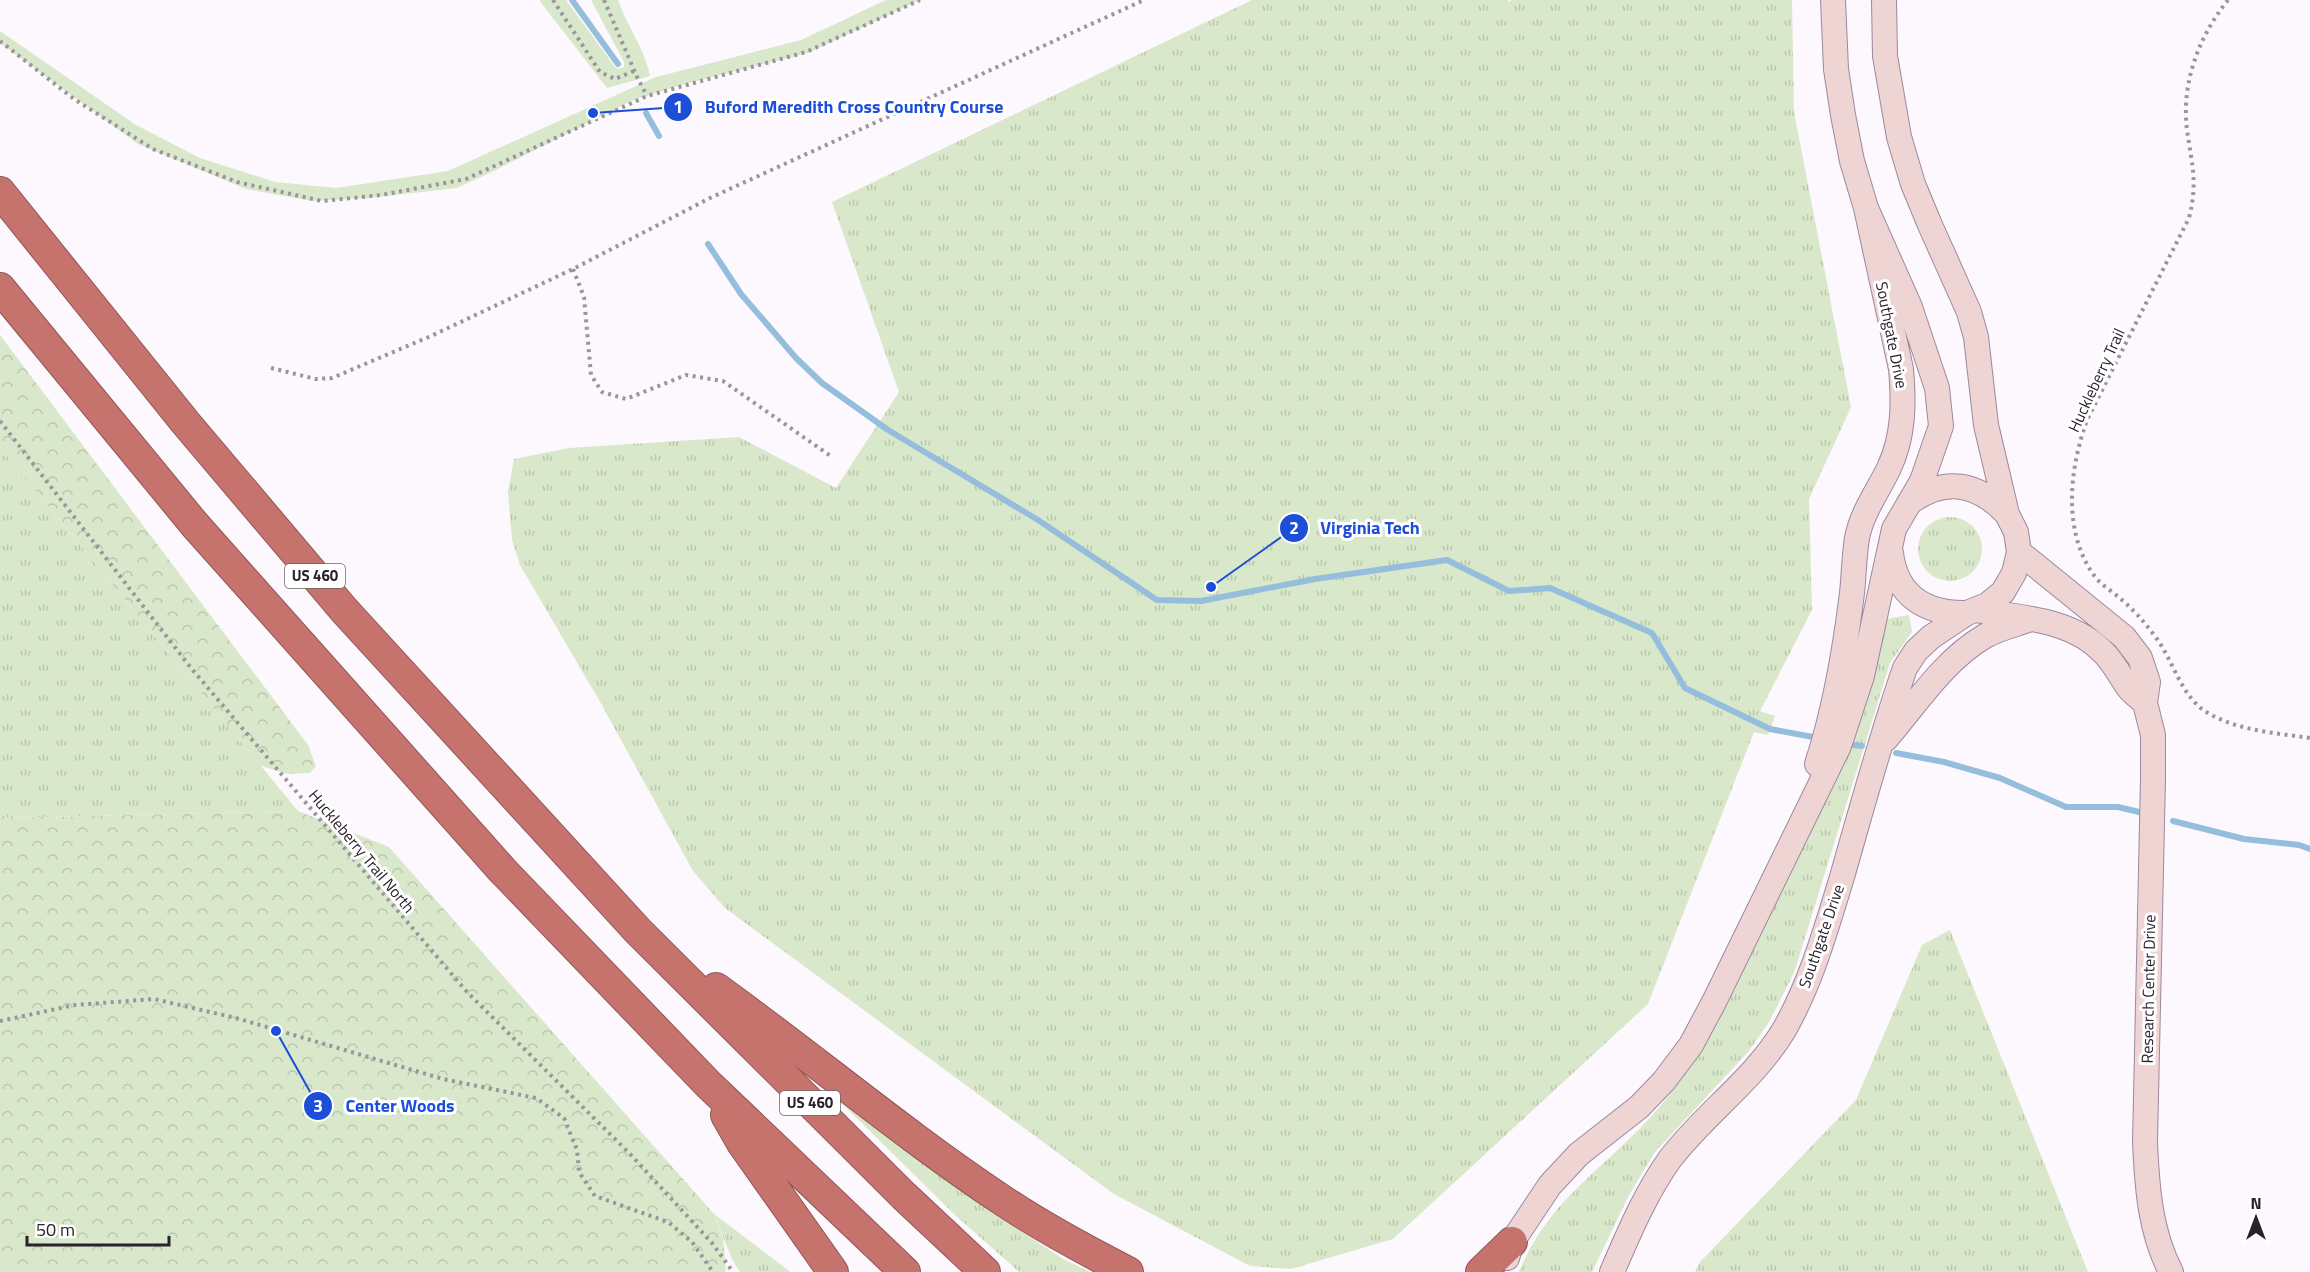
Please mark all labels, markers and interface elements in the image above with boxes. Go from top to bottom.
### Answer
callout: Buford Meredith Cross Country Course [663,89,1015,125]
text: 1 [673,93,683,120]
text: Buford Meredith Cross Country Course [705,93,1003,120]
street label: Southgate Drive [1870,280,1914,390]
street label: Huckleberry Trail [2061,324,2131,436]
callout: Virginia Tech [1279,510,1432,546]
text: 2 [1289,514,1299,541]
text: Virginia Tech [1320,514,1420,541]
road number: US 460 [285,564,345,588]
street label: Huckleberry Trail North [303,784,421,918]
street label: Southgate Drive [1792,881,1850,991]
street label: Research Center Drive [2135,914,2161,1064]
callout: Center Woods [303,1088,466,1124]
road number: US 460 [780,1091,840,1115]
text: 3 [313,1092,323,1119]
text: Center Woods [345,1092,455,1119]
north arrow [2226,1188,2286,1248]
text: N [2250,1191,2262,1215]
scale bar [27,1209,170,1247]
text: 50 m [36,1216,75,1243]

